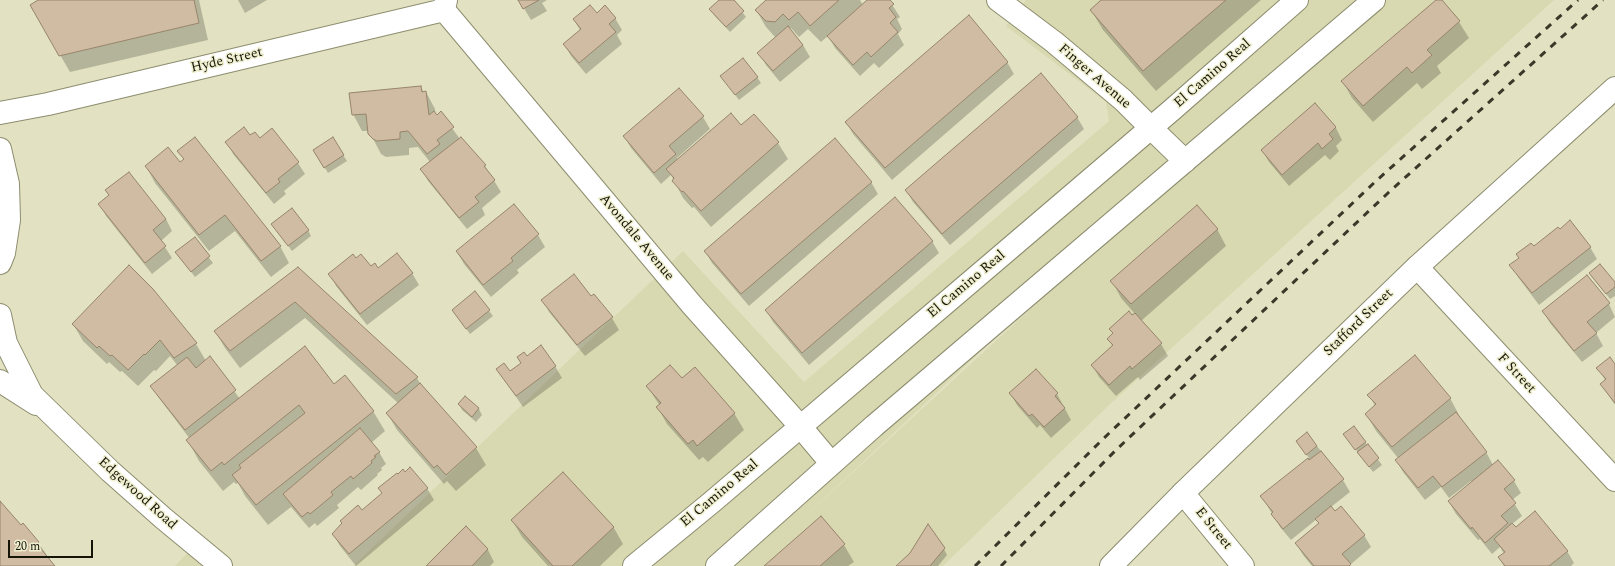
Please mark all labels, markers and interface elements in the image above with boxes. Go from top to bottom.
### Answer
street label: El Camino Real [1171,36,1255,112]
street label: Finger Avenue [1054,41,1134,113]
street label: Hyde Street [190,45,264,77]
street label: Avondale Avenue [595,191,677,285]
street label: El Camino Real [925,248,1009,322]
street label: Stafford Street [1321,286,1397,360]
street label: F Street [1493,350,1539,398]
street label: Edgewood Road [94,454,180,534]
street label: El Camino Real [678,457,762,531]
street label: E Street [1191,505,1235,553]
scale bar [10,532,95,558]
text: 20 m [15,537,40,556]

